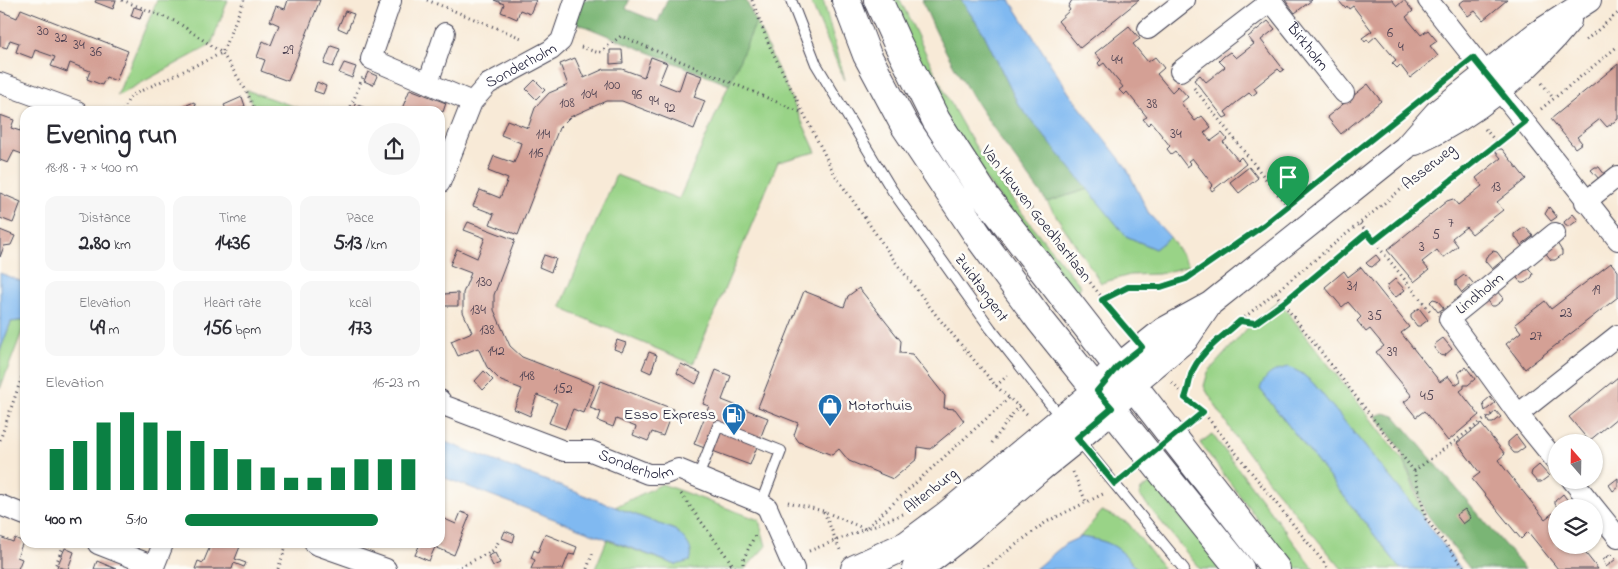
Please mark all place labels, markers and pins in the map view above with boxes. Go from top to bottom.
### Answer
pin [1267,156,1309,207]
shop icon: Motorhuis [817,393,843,427]
place label: Motorhuis [848,394,912,418]
fuel station icon: Esso Express [721,402,747,436]
place label: Esso Express [624,403,716,427]

